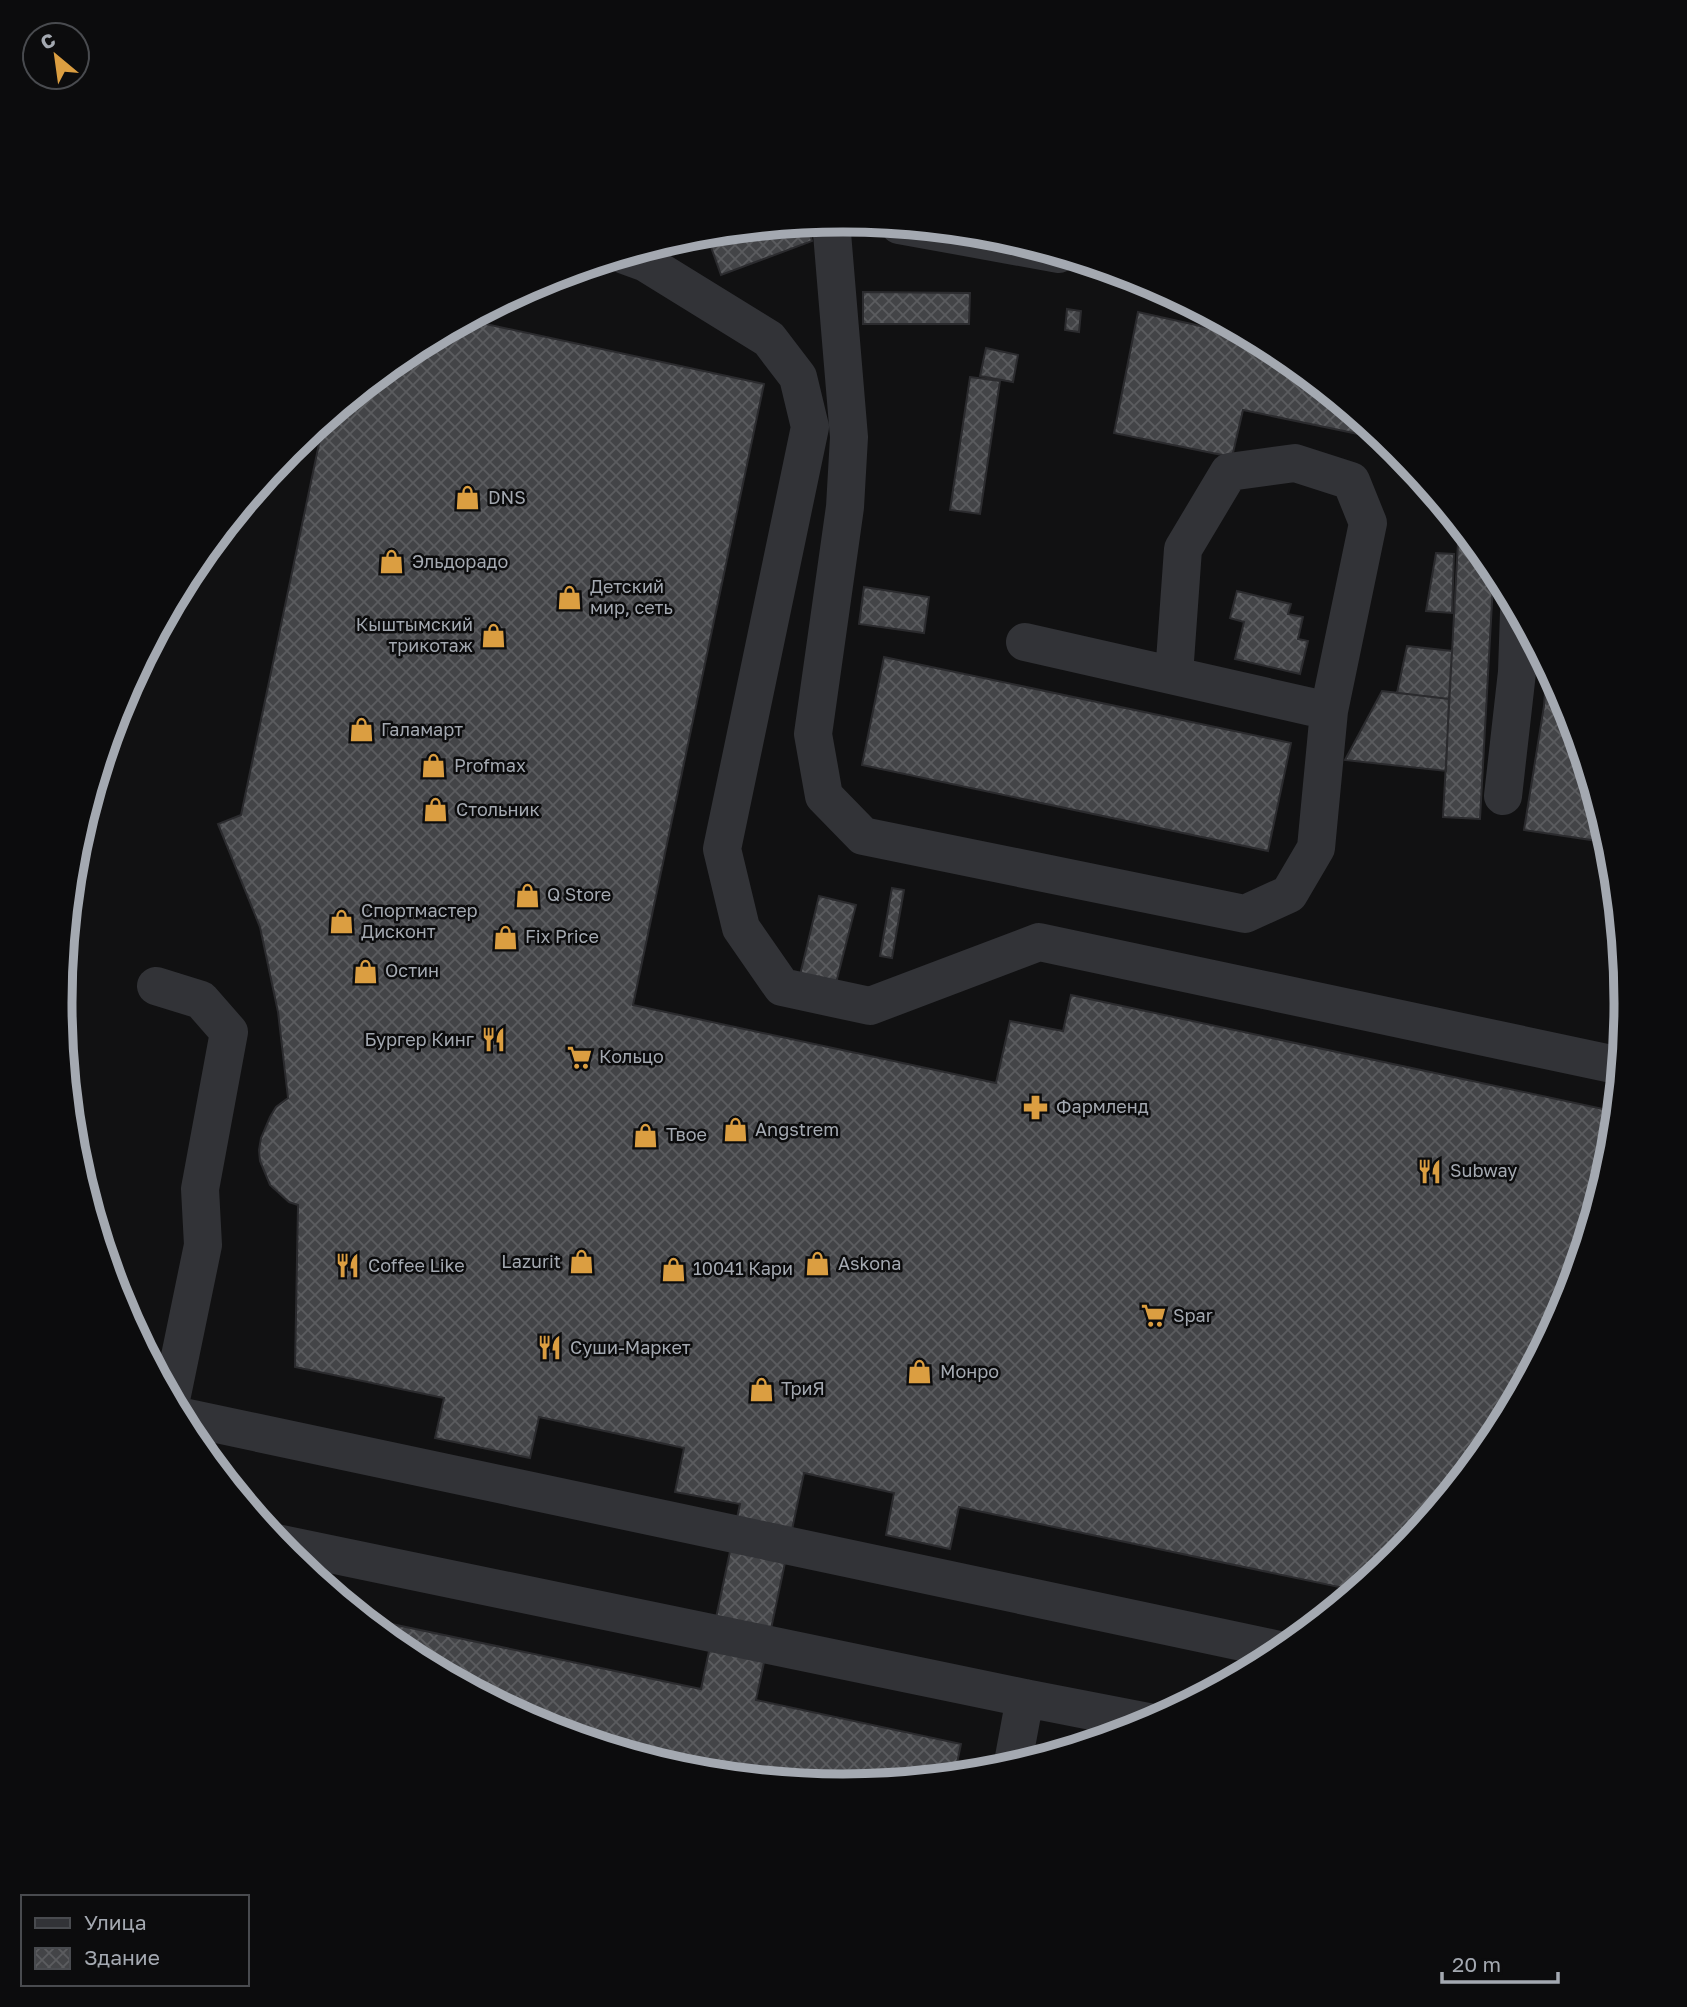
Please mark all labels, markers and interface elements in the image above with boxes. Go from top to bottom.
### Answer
north arrow [21,21,91,91]
text: С [36,27,59,54]
shop icon: DNS [454,484,482,512]
place label: DNS [488,486,526,508]
shop icon: Эльдорадо [378,548,406,576]
place label: Эльдорадо [412,550,508,572]
place label: Детский мир, сеть [590,575,673,618]
shop icon: Детский мир, сеть [556,583,584,611]
place label: Кыштымский трикотаж [356,613,473,656]
shop icon: Кыштымский трикотаж [479,621,507,649]
shop icon: Галамарт [347,716,375,744]
place label: Галамарт [381,718,463,740]
shop icon: Profmax [420,752,448,780]
place label: Profmax [454,754,526,776]
shop icon: Стольник [422,796,450,824]
place label: Стольник [456,798,540,820]
shop icon: Q Store [513,881,541,909]
place label: Q Store [547,883,611,905]
place label: Спортмастер Дисконт [361,899,478,942]
shop icon: Спортмастер Дисконт [327,907,355,935]
shop icon: Fix Price [491,923,519,951]
place label: Fix Price [525,925,599,947]
shop icon: Остин [351,957,379,985]
place label: Остин [385,959,439,981]
restaurant icon: Бургер Кинг [480,1026,508,1054]
place label: Бургер Кинг [364,1028,474,1050]
supermarket icon: Кольцо [565,1043,593,1071]
place label: Кольцо [599,1045,664,1067]
pharmacy icon: Фармленд [1022,1093,1050,1121]
place label: Фармленд [1056,1095,1149,1117]
shop icon: Angstrem [721,1116,749,1144]
place label: Angstrem [755,1118,839,1140]
shop icon: Твое [632,1121,660,1149]
place label: Твое [666,1123,707,1145]
restaurant icon: Subway [1416,1157,1444,1185]
place label: Subway [1450,1159,1517,1181]
shop icon: Lazurit [567,1248,595,1276]
place label: Lazurit [501,1250,561,1272]
shop icon: Askona [804,1250,832,1278]
restaurant icon: Coffee Like [334,1252,362,1280]
place label: Askona [838,1252,901,1274]
place label: Coffee Like [368,1254,465,1276]
shop icon: 10041 Кари [659,1255,687,1283]
place label: 10041 Кари [693,1257,793,1279]
supermarket icon: Spar [1139,1302,1167,1330]
place label: Spar [1173,1304,1213,1326]
restaurant icon: Суши-Маркет [536,1334,564,1362]
place label: Суши-Маркет [570,1336,691,1358]
shop icon: Монро [906,1358,934,1386]
place label: Монро [940,1360,999,1382]
shop icon: ТриЯ [747,1375,775,1403]
place label: ТриЯ [781,1377,825,1399]
legend [21,1895,248,1986]
text: Улица [84,1909,147,1935]
scale bar [1442,1940,1558,1984]
text: Здание [84,1944,160,1970]
text: 20 m [1452,1951,1501,1977]

